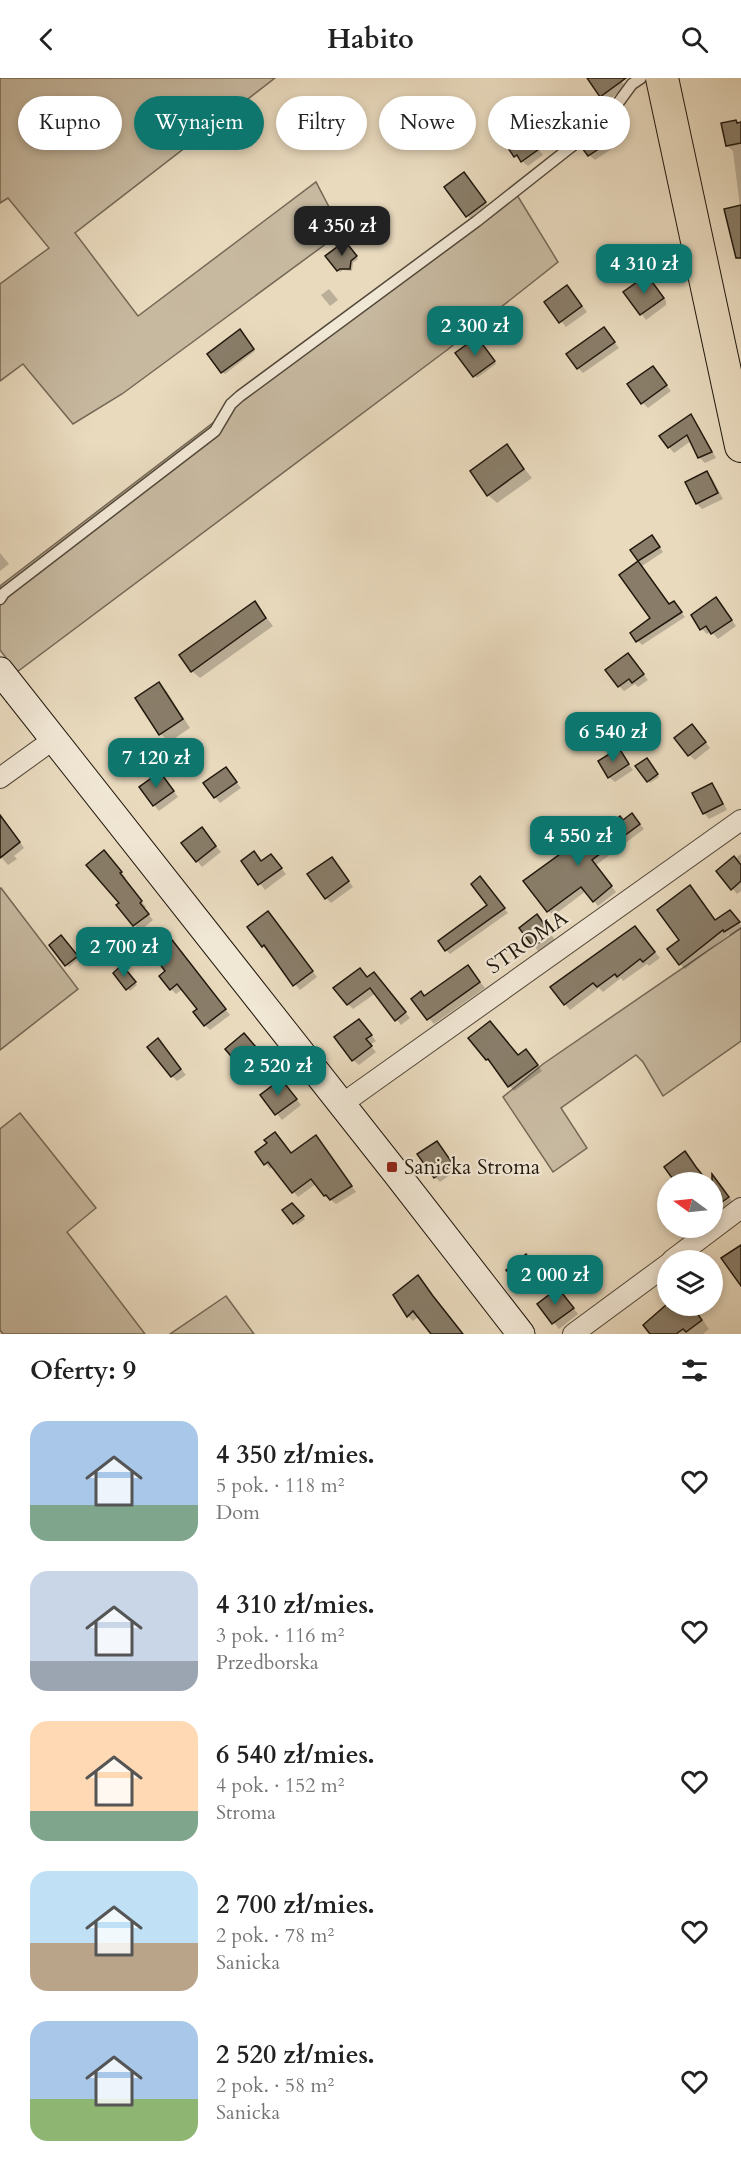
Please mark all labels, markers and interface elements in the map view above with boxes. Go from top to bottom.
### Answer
text: Habito [327,21,414,58]
icon: back [30,23,63,56]
icon: search [678,23,711,56]
chip: Kupno [18,96,122,150]
chip: Wynajem [134,96,264,150]
chip: Filtry [276,96,367,150]
chip: Nowe [379,96,476,150]
chip: Mieszkanie [488,96,630,150]
pin: 4 350 zł [280,206,404,257]
text: 4 350 zł [308,212,376,239]
pin: 4 310 zł [582,244,706,295]
text: 4 310 zł [610,250,678,277]
pin: 2 300 zł [413,306,537,357]
text: 2 300 zł [441,312,509,339]
pin: 6 540 zł [551,712,675,763]
text: 6 540 zł [579,718,647,745]
pin: 7 120 zł [94,738,218,789]
text: 7 120 zł [122,744,190,771]
pin: 4 550 zł [516,816,640,867]
text: 4 550 zł [544,822,612,849]
street label: STROMA [481,904,574,981]
pin: 2 700 zł [62,927,186,978]
text: 2 700 zł [90,933,158,960]
pin: 2 520 zł [216,1046,340,1097]
text: 2 520 zł [244,1052,312,1079]
place label: Sanicka Stroma [404,1153,540,1182]
marker: Sanicka Stroma [385,1160,399,1174]
north arrow [657,1172,723,1238]
map controls [657,1172,723,1316]
button: layers [657,1250,723,1316]
pin: 2 000 zł [493,1255,617,1306]
text: 2 000 zł [521,1261,589,1288]
text: Oferty: 9 [30,1353,136,1388]
icon: filters [678,1354,711,1387]
text: 4 350 zł/mies. [216,1437,375,1472]
icon: home [78,1445,150,1517]
icon: heart [678,1465,711,1498]
text: 5 pok. · 118 m² [216,1472,344,1499]
text: Dom [216,1499,260,1526]
text: 4 310 zł/mies. [216,1587,375,1622]
icon: home [78,1595,150,1667]
icon: heart [678,1615,711,1648]
text: 3 pok. · 116 m² [216,1622,344,1649]
text: Przedborska [216,1649,319,1676]
text: 6 540 zł/mies. [216,1737,375,1772]
icon: home [78,1745,150,1817]
icon: heart [678,1765,711,1798]
text: 4 pok. · 152 m² [216,1772,344,1799]
text: Stroma [216,1799,276,1826]
text: 2 700 zł/mies. [216,1887,375,1922]
icon: home [78,1895,150,1967]
icon: heart [678,1915,711,1948]
text: 2 pok. · 78 m² [216,1922,334,1949]
text: Sanicka [216,1949,280,1976]
text: 2 520 zł/mies. [216,2037,375,2072]
icon: home [78,2045,150,2117]
icon: heart [678,2065,711,2098]
text: 2 pok. · 58 m² [216,2072,334,2099]
text: Sanicka [216,2099,280,2126]

